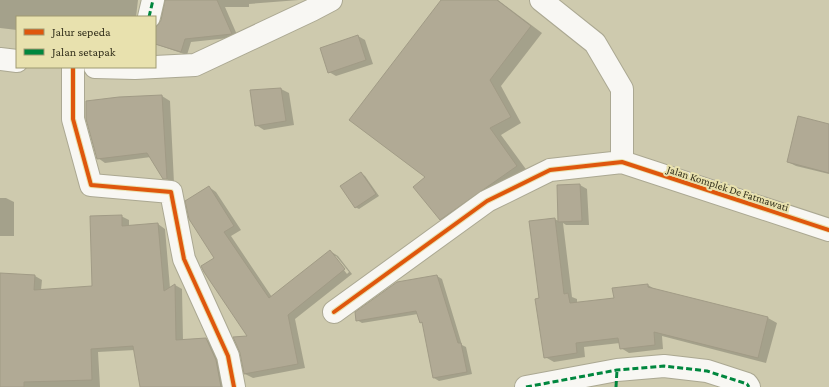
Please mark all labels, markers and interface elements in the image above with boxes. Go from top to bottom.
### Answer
legend [16,16,156,68]
text: Jalur sepeda [51,25,111,39]
text: Jalan setapak [51,45,116,59]
street label: Jalan Komplek De Fatmawati [664,162,790,214]

